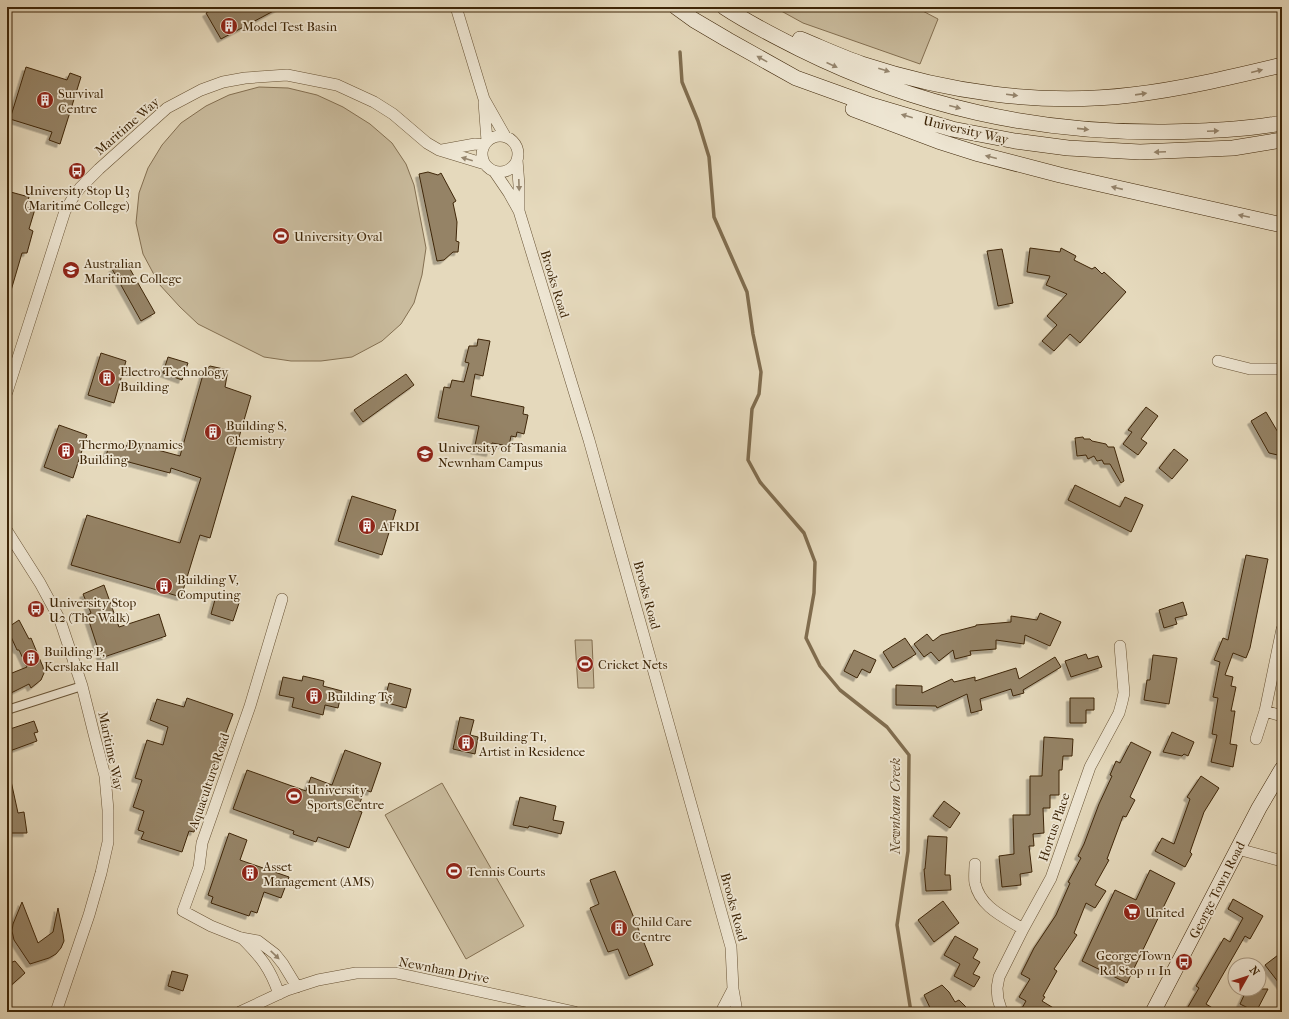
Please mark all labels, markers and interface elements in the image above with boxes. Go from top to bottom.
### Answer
building icon: Model Test Basin [219,16,239,36]
place label: Model Test Basin [242,19,338,34]
one-way arrow [756,56,768,62]
one-way arrow [827,62,839,68]
one-way arrow [878,68,890,74]
one-way arrow [1251,68,1263,74]
place label: Survival Centre [58,86,104,116]
building icon: Survival Centre [35,90,55,110]
one-way arrow [1135,91,1147,97]
one-way arrow [1005,92,1018,98]
street label: Maritime Way [92,93,163,158]
one-way arrow [949,104,961,110]
one-way arrow [901,113,913,119]
street label: University Way [922,113,1011,147]
one-way arrow [1077,126,1089,133]
one-way arrow [1207,128,1220,134]
one-way arrow [1154,148,1166,155]
one-way arrow [985,154,997,160]
one-way arrow [461,156,473,162]
bus stop icon: University Stop U3 (Maritime College) [67,161,87,181]
one-way arrow [515,179,522,191]
place label: University Stop U3 (Maritime College) [24,183,130,213]
one-way arrow [1111,184,1123,190]
one-way arrow [1238,213,1250,219]
sports icon: University Oval [271,226,291,246]
place label: University Oval [294,229,383,244]
street label: Brooks Road [538,248,573,321]
place label: Australian Maritime College [83,256,182,286]
school or university icon: Australian Maritime College [61,260,81,280]
place label: Electro Technology Building [120,364,229,394]
building icon: Electro Technology Building [97,368,117,388]
place label: Building S, Chemistry [226,418,287,448]
building icon: Building S, Chemistry [203,422,223,442]
place label: Thermo Dynamics Building [79,437,183,467]
place label: University of Tasmania Newnham Campus [438,440,568,470]
building icon: Thermo Dynamics Building [56,441,76,461]
school or university icon: University of Tasmania Newnham Campus [415,444,435,464]
building icon: AFRDI [357,516,377,536]
place label: AFRDI [379,519,420,534]
street label: Brooks Road [631,559,664,632]
place label: Building V, Computing [177,572,241,602]
building icon: Building V, Computing [154,576,174,596]
place label: University Stop U2 (The Walk) [49,595,136,625]
bus stop icon: University Stop U2 (The Walk) [26,599,46,619]
place label: Building P, Kerslake Hall [44,644,119,674]
building icon: Building P, Kerslake Hall [21,648,41,668]
sports icon: Cricket Nets [575,654,595,674]
place label: Cricket Nets [598,657,668,672]
building icon: Building T5 [304,686,324,706]
place label: Building T5 [327,689,393,704]
street label: Maritime Way [95,710,127,793]
place label: Building T1, Artist in Residence [478,729,586,759]
street label: Aquaculture Road [185,730,233,832]
building icon: Building T1, Artist in Residence [456,733,476,753]
water label: Newnham Creek [887,758,904,855]
place label: University Sports Centre [307,782,385,812]
sports icon: University Sports Centre [284,786,304,806]
street label: Hortus Place [1035,790,1073,863]
street label: George Town Road [1186,838,1248,941]
place label: Asset Management (AMS) [262,859,374,889]
sports icon: Tennis Courts [444,861,464,881]
building icon: Asset Management (AMS) [240,863,260,883]
place label: Tennis Courts [467,864,545,879]
street label: Brooks Road [718,871,751,944]
supermarket icon: United [1122,902,1142,922]
place label: United [1145,905,1185,920]
place label: Child Care Centre [632,914,692,944]
building icon: Child Care Centre [609,918,629,938]
place label: George Town Rd Stop 11 In [1096,948,1171,978]
one-way arrow [270,950,280,960]
bus stop icon: George Town Rd Stop 11 In [1174,952,1194,972]
street label: Newnham Drive [397,954,491,986]
north arrow [1227,957,1267,997]
text: N [1247,964,1262,979]

